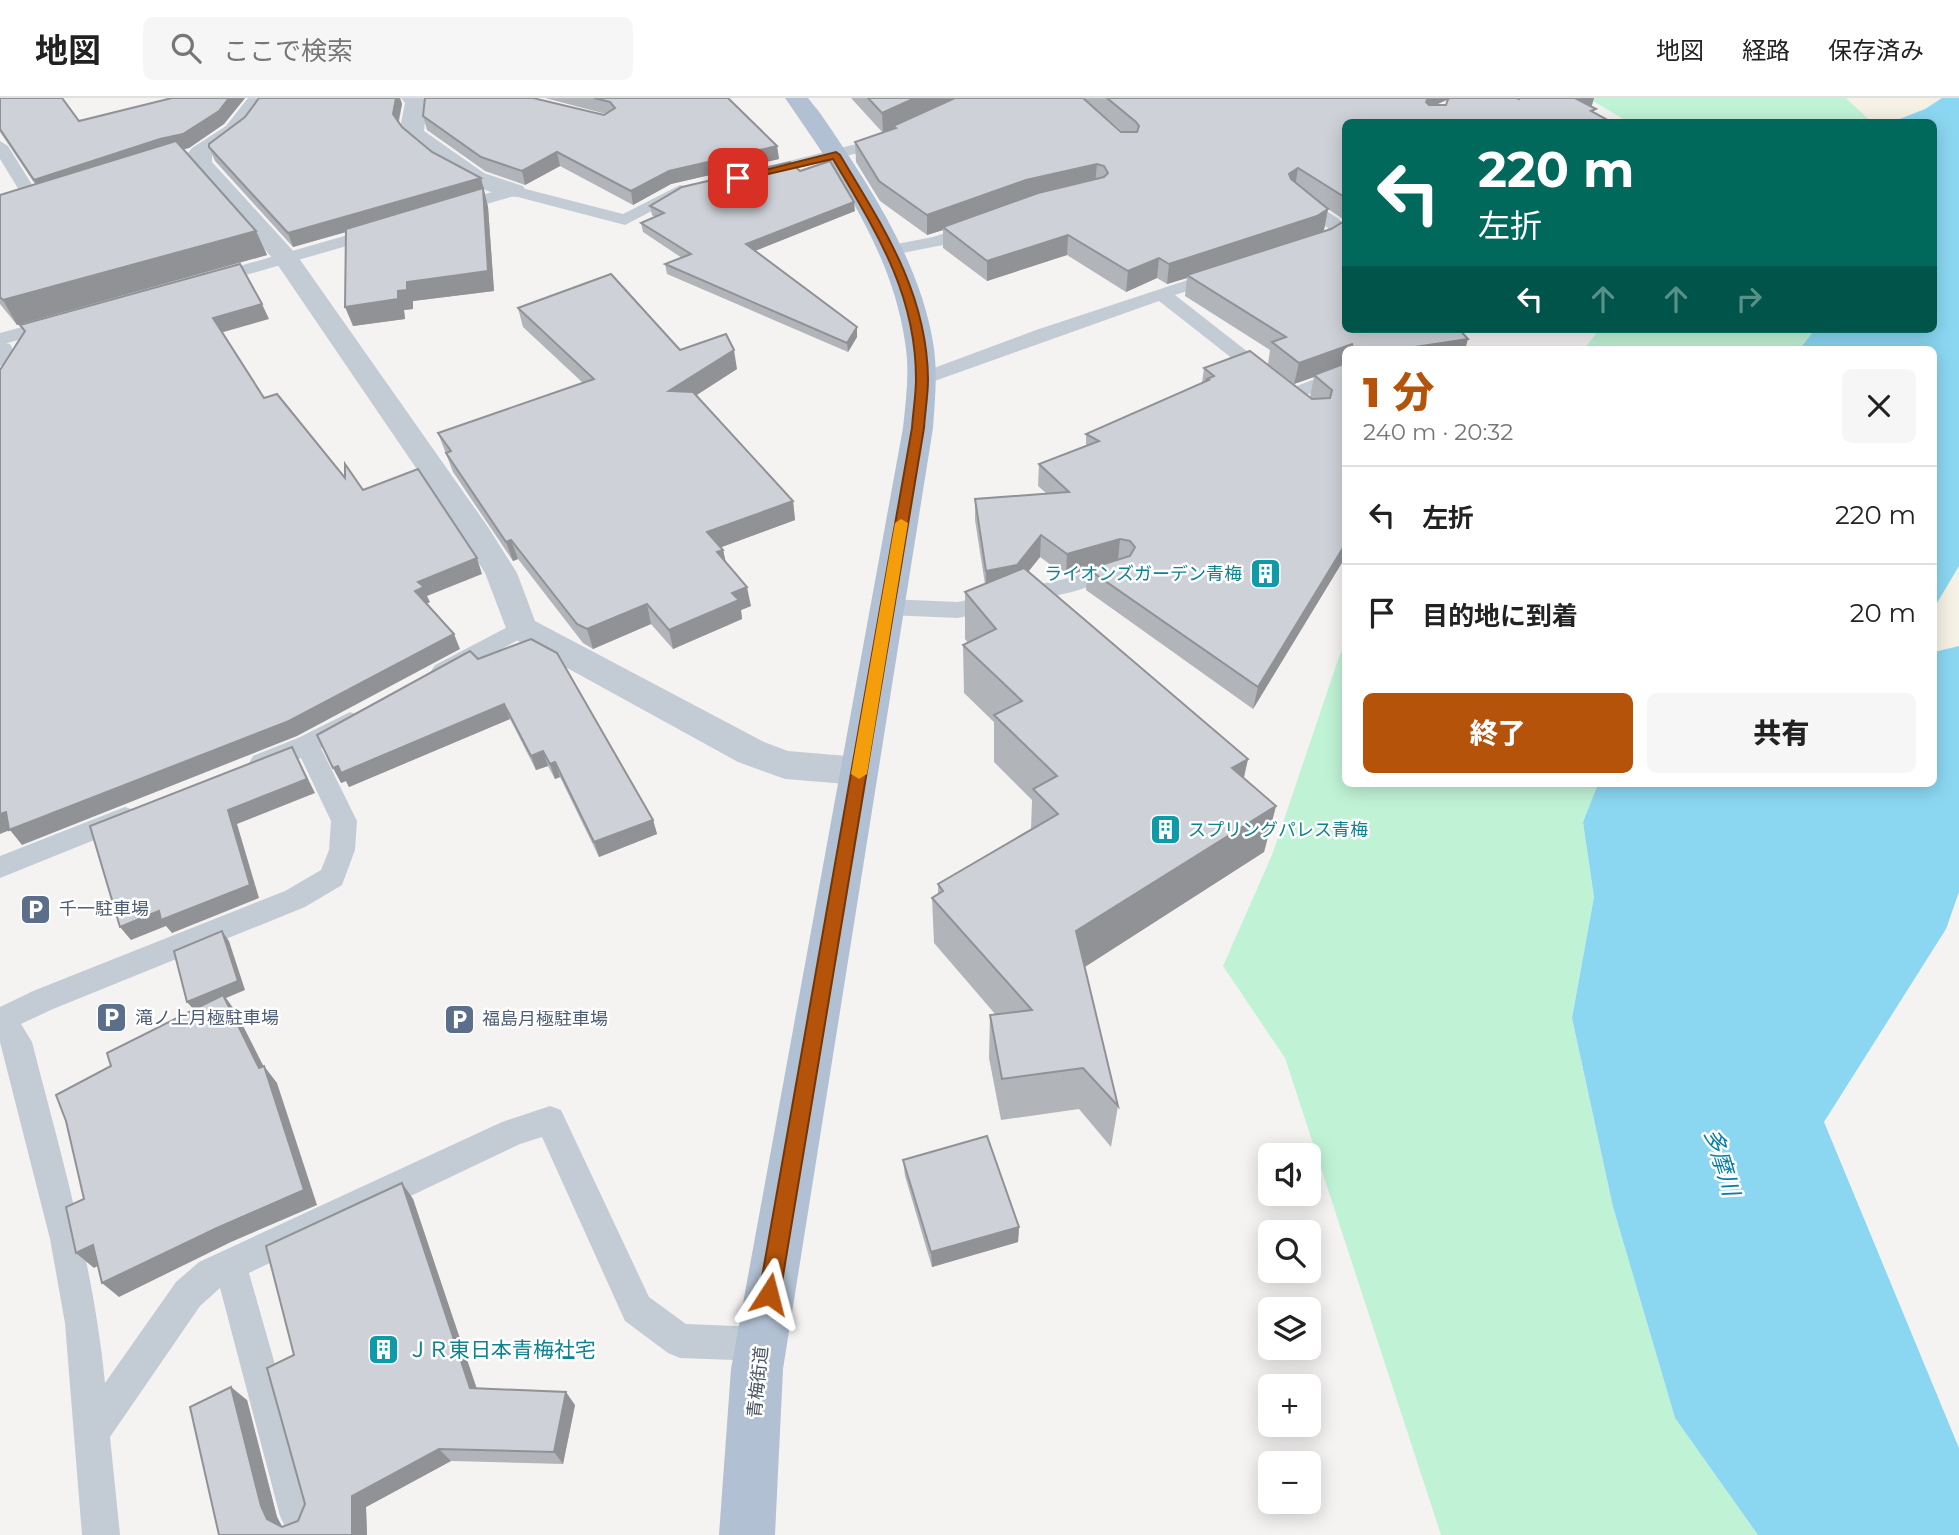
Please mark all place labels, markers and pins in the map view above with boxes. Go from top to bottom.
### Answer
pin [708,148,768,208]
building icon: ライオンズガーデン青梅 [1248,557,1282,591]
place label: ライオンズガーデン青梅 [1044,563,1242,585]
building icon: スプリングパレス青梅 [1148,813,1182,847]
place label: スプリングパレス青梅 [1188,819,1368,841]
parking icon: 千一駐車場 [19,892,53,926]
place label: 千一駐車場 [59,898,149,920]
parking icon: 滝ノ上月極駐車場 [95,1001,129,1035]
parking icon: 福島月極駐車場 [442,1002,476,1036]
place label: 滝ノ上月極駐車場 [135,1007,279,1029]
place label: 福島月極駐車場 [482,1008,608,1030]
building icon: ＪＲ東日本青梅社宅 [367,1333,401,1367]
place label: ＪＲ東日本青梅社宅 [407,1337,596,1362]

